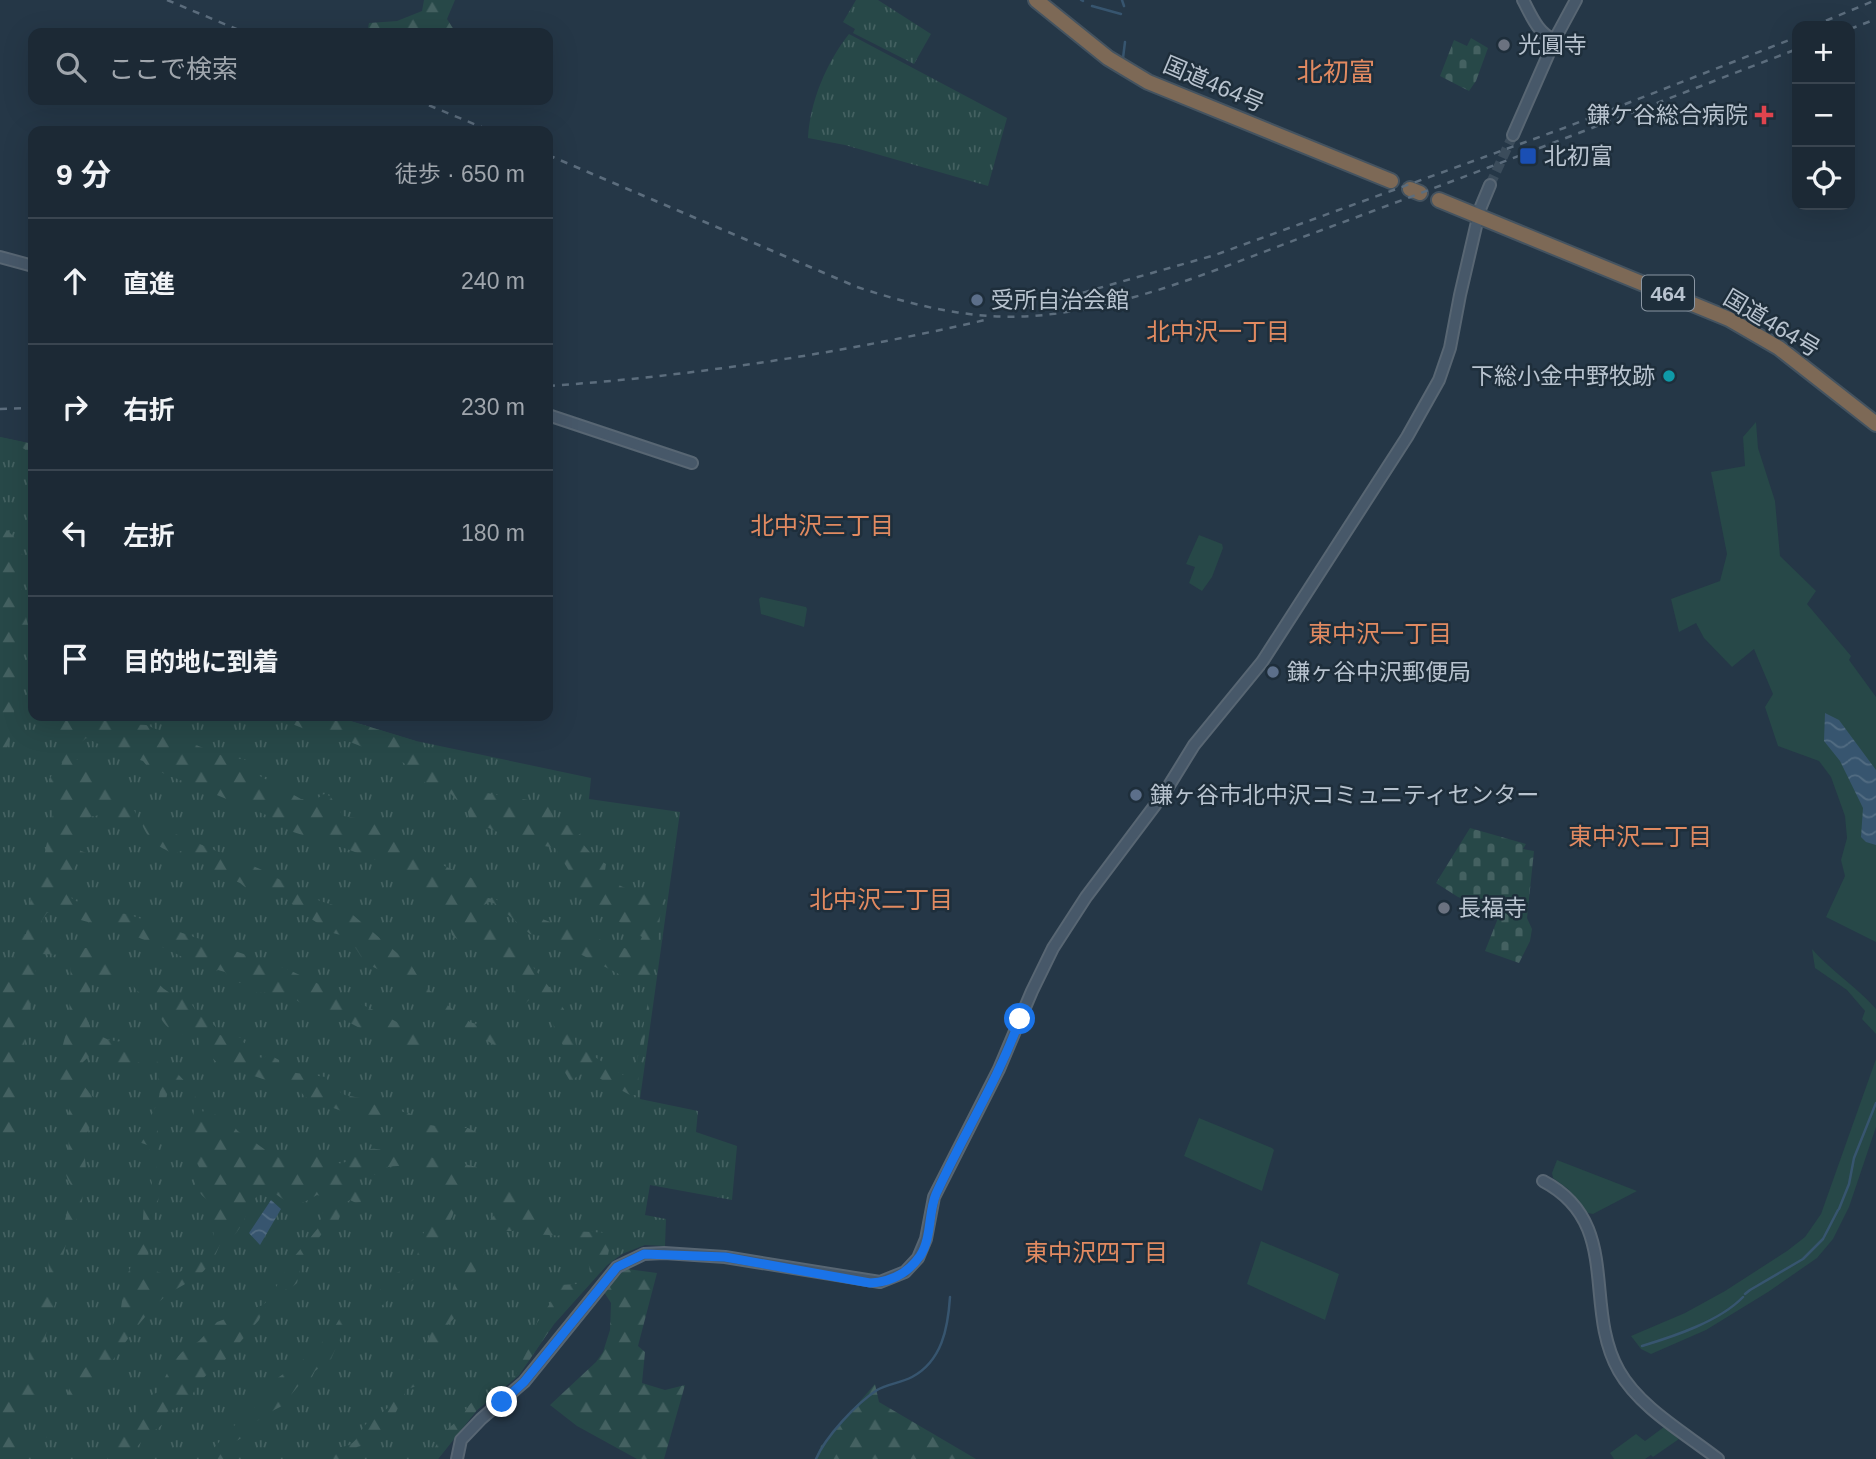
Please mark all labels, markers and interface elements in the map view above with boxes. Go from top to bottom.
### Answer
map controls [1792,21,1855,210]
button: + [1792,21,1855,84]
search box [28,28,553,105]
place label: 光圓寺 [1518,32,1587,58]
marker: 光圓寺 [1496,37,1512,53]
icon: search [52,48,90,86]
street label: 国道464号 [1160,51,1268,117]
text: ここで検索 [108,54,238,84]
district label: 北初富 [1297,57,1375,87]
button: − [1792,84,1855,147]
place label: 鎌ケ谷総合病院 [1587,102,1748,128]
marker: 鎌ケ谷総合病院 [1754,105,1774,125]
place label: 北初富 [1544,143,1613,169]
marker: 北初富 [1518,146,1538,166]
button: locate [1792,147,1855,210]
text: 9 分 [56,158,111,191]
text: 徒歩 · 650 m [395,161,525,187]
icon: ahead [56,262,94,300]
text: 240 m [461,268,525,294]
text: 直進 [123,269,175,299]
road number: 464 [1642,276,1694,310]
street label: 国道464号 [1719,284,1825,362]
place label: 受所自治会館 [991,287,1129,313]
marker: 受所自治会館 [969,292,985,308]
district label: 北中沢一丁目 [1146,318,1290,345]
place label: 下総小金中野牧跡 [1471,363,1655,389]
marker: 下総小金中野牧跡 [1661,368,1677,384]
icon: right [56,388,94,426]
text: 230 m [461,394,525,420]
text: 右折 [123,395,175,425]
district label: 北中沢三丁目 [750,512,894,539]
icon: left [56,514,94,552]
text: 180 m [461,520,525,546]
text: 左折 [123,521,175,551]
district label: 東中沢一丁目 [1308,620,1452,647]
icon: arrive [56,640,94,678]
text: 目的地に到着 [123,647,279,677]
place label: 鎌ヶ谷中沢郵便局 [1287,659,1471,685]
marker: 鎌ヶ谷中沢郵便局 [1265,664,1281,680]
place label: 鎌ヶ谷市北中沢コミュニティセンター [1150,782,1540,808]
marker: 鎌ヶ谷市北中沢コミュニティセンター [1128,787,1144,803]
district label: 東中沢二丁目 [1568,823,1712,850]
district label: 北中沢二丁目 [809,886,953,913]
place label: 長福寺 [1458,895,1527,921]
marker: 長福寺 [1436,900,1452,916]
route start [1004,1003,1035,1034]
district label: 東中沢四丁目 [1024,1239,1168,1266]
route end [486,1386,517,1417]

